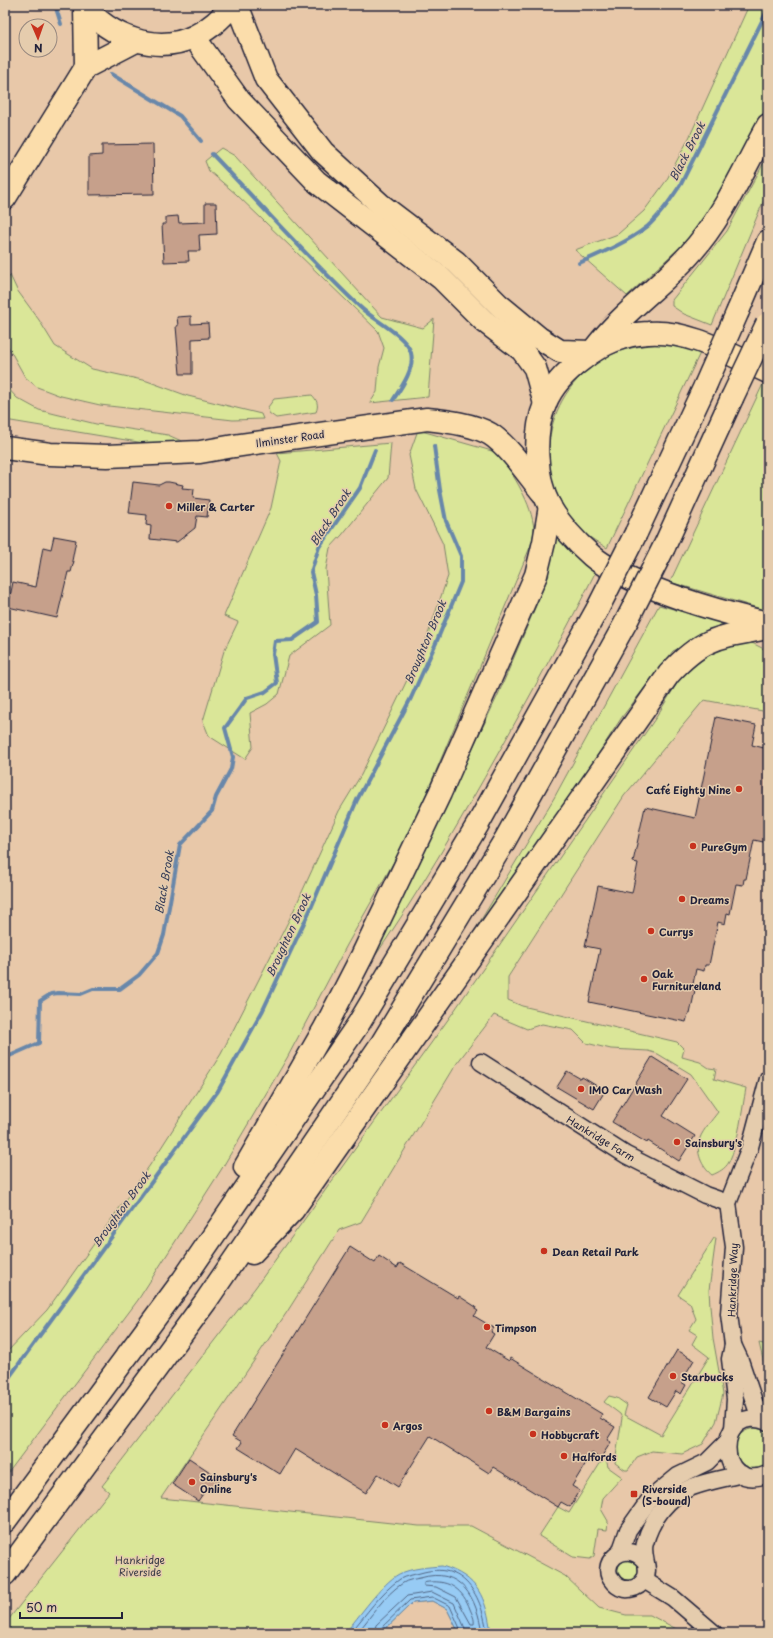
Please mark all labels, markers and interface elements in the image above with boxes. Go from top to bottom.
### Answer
north arrow [18,18,58,58]
text: N [33,40,43,57]
water label: Black Brook [665,118,710,184]
street label: Ilminster Road [255,426,326,450]
water label: Black Brook [305,485,355,549]
place label: Miller & Carter [177,499,256,514]
marker: Miller & Carter [164,501,174,511]
water label: Broughton Brook [400,597,451,687]
place label: Café Eighty Nine [646,782,731,797]
marker: Café Eighty Nine [734,784,744,794]
place label: PureGym [701,839,747,854]
marker: PureGym [688,841,698,851]
water label: Black Brook [150,848,178,915]
water label: Broughton Brook [261,890,315,979]
place label: Dreams [690,892,729,907]
marker: Dreams [677,894,687,904]
place label: Currys [659,924,693,939]
marker: Currys [646,926,656,936]
place label: Oak Furnitureland [652,966,722,993]
marker: Oak Furnitureland [639,974,649,984]
place label: IMO Car Wash [589,1082,662,1097]
marker: IMO Car Wash [576,1084,586,1094]
street label: Hankridge Farm [564,1112,638,1164]
place label: Sainsbury's [685,1135,742,1150]
marker: Sainsbury's [672,1137,682,1147]
water label: Broughton Brook [88,1167,155,1250]
street label: Hankridge Way [723,1242,741,1317]
place label: Dean Retail Park [552,1244,639,1259]
marker: Dean Retail Park [539,1246,549,1256]
place label: Timpson [495,1320,537,1335]
marker: Timpson [482,1322,492,1332]
place label: Starbucks [681,1369,734,1384]
marker: Starbucks [668,1371,678,1381]
place label: B&M Bargains [497,1404,571,1419]
marker: B&M Bargains [484,1406,494,1416]
place label: Argos [392,1418,422,1433]
marker: Argos [380,1420,390,1430]
place label: Hobbycraft [541,1427,599,1443]
marker: Hobbycraft [528,1429,538,1439]
place label: Halfords [572,1449,617,1464]
marker: Halfords [559,1451,569,1461]
place label: Sainsbury's Online [200,1469,257,1496]
marker: Sainsbury's Online [187,1477,197,1487]
place label: Riverside (S-bound) [642,1481,691,1508]
marker: Riverside (S-bound) [629,1489,639,1499]
park label: Hankridge Riverside [115,1552,165,1579]
scale bar [20,1594,122,1620]
text: 50 m [26,1598,57,1616]

